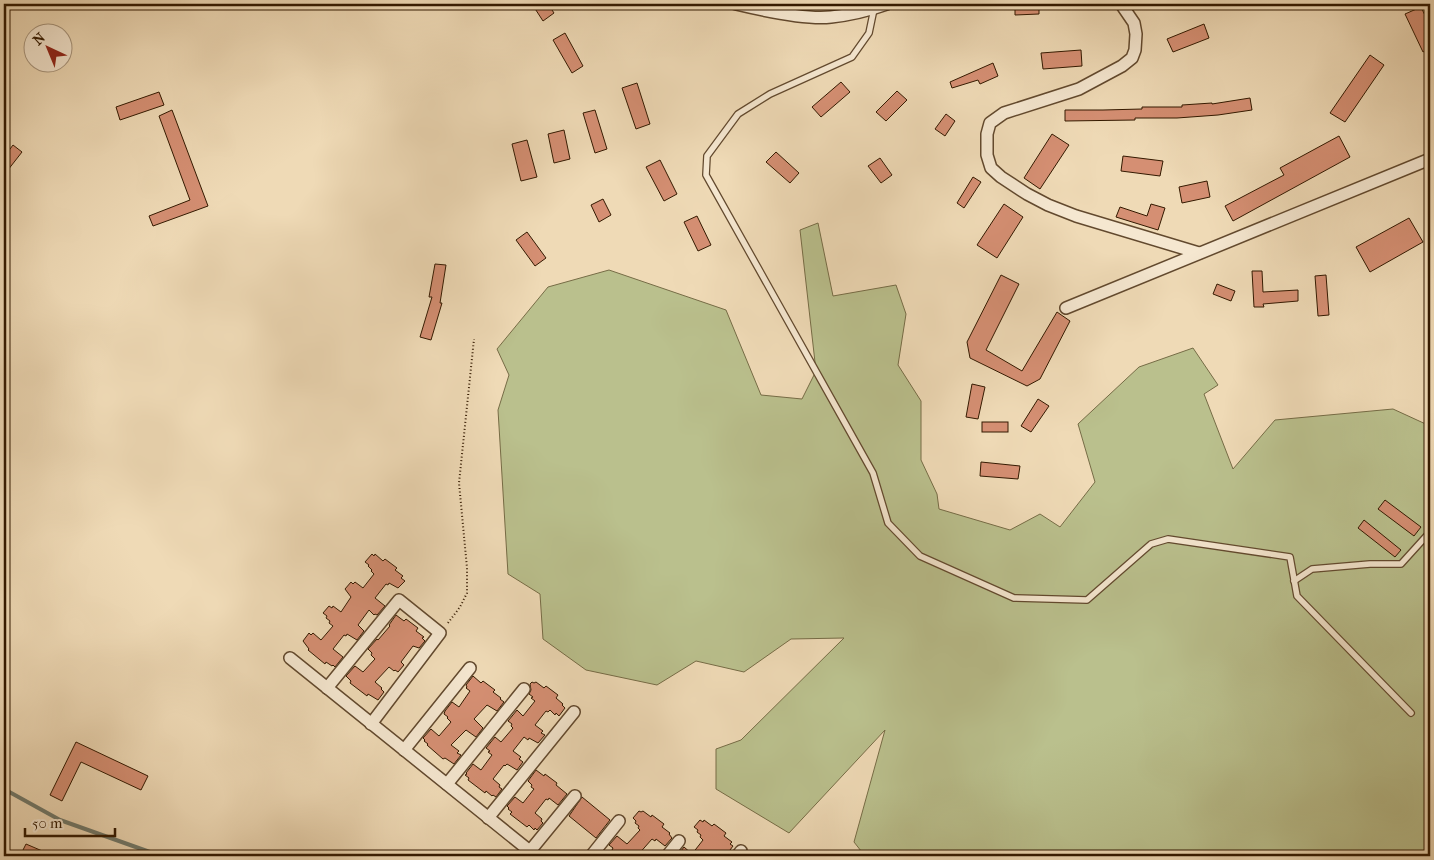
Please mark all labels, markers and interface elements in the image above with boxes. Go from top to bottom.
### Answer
north arrow [22,22,72,72]
text: N [30,29,49,49]
scale bar [25,805,115,837]
text: 50 m [32,814,63,832]

